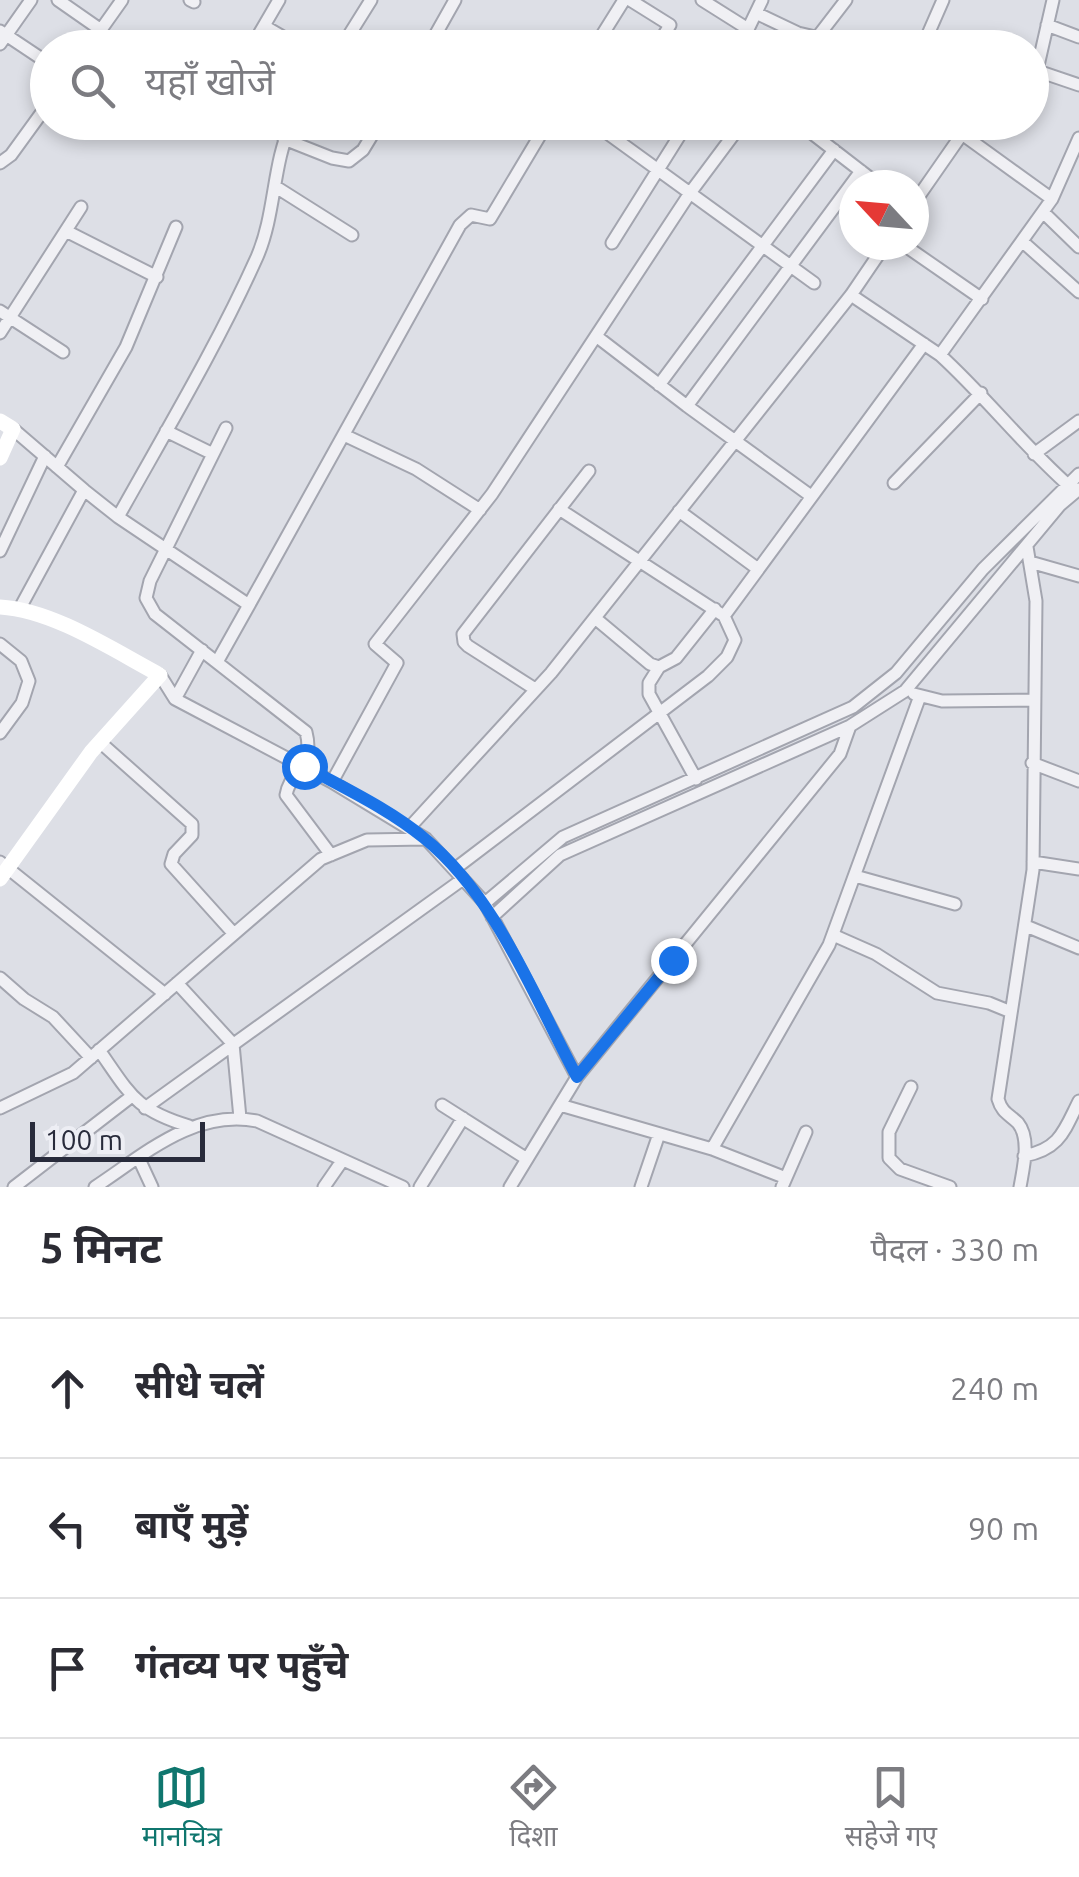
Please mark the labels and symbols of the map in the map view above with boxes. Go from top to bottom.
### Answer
north arrow [839,170,929,260]
route start [282,744,328,790]
route end [651,938,697,984]
scale bar [30,1117,205,1162]

